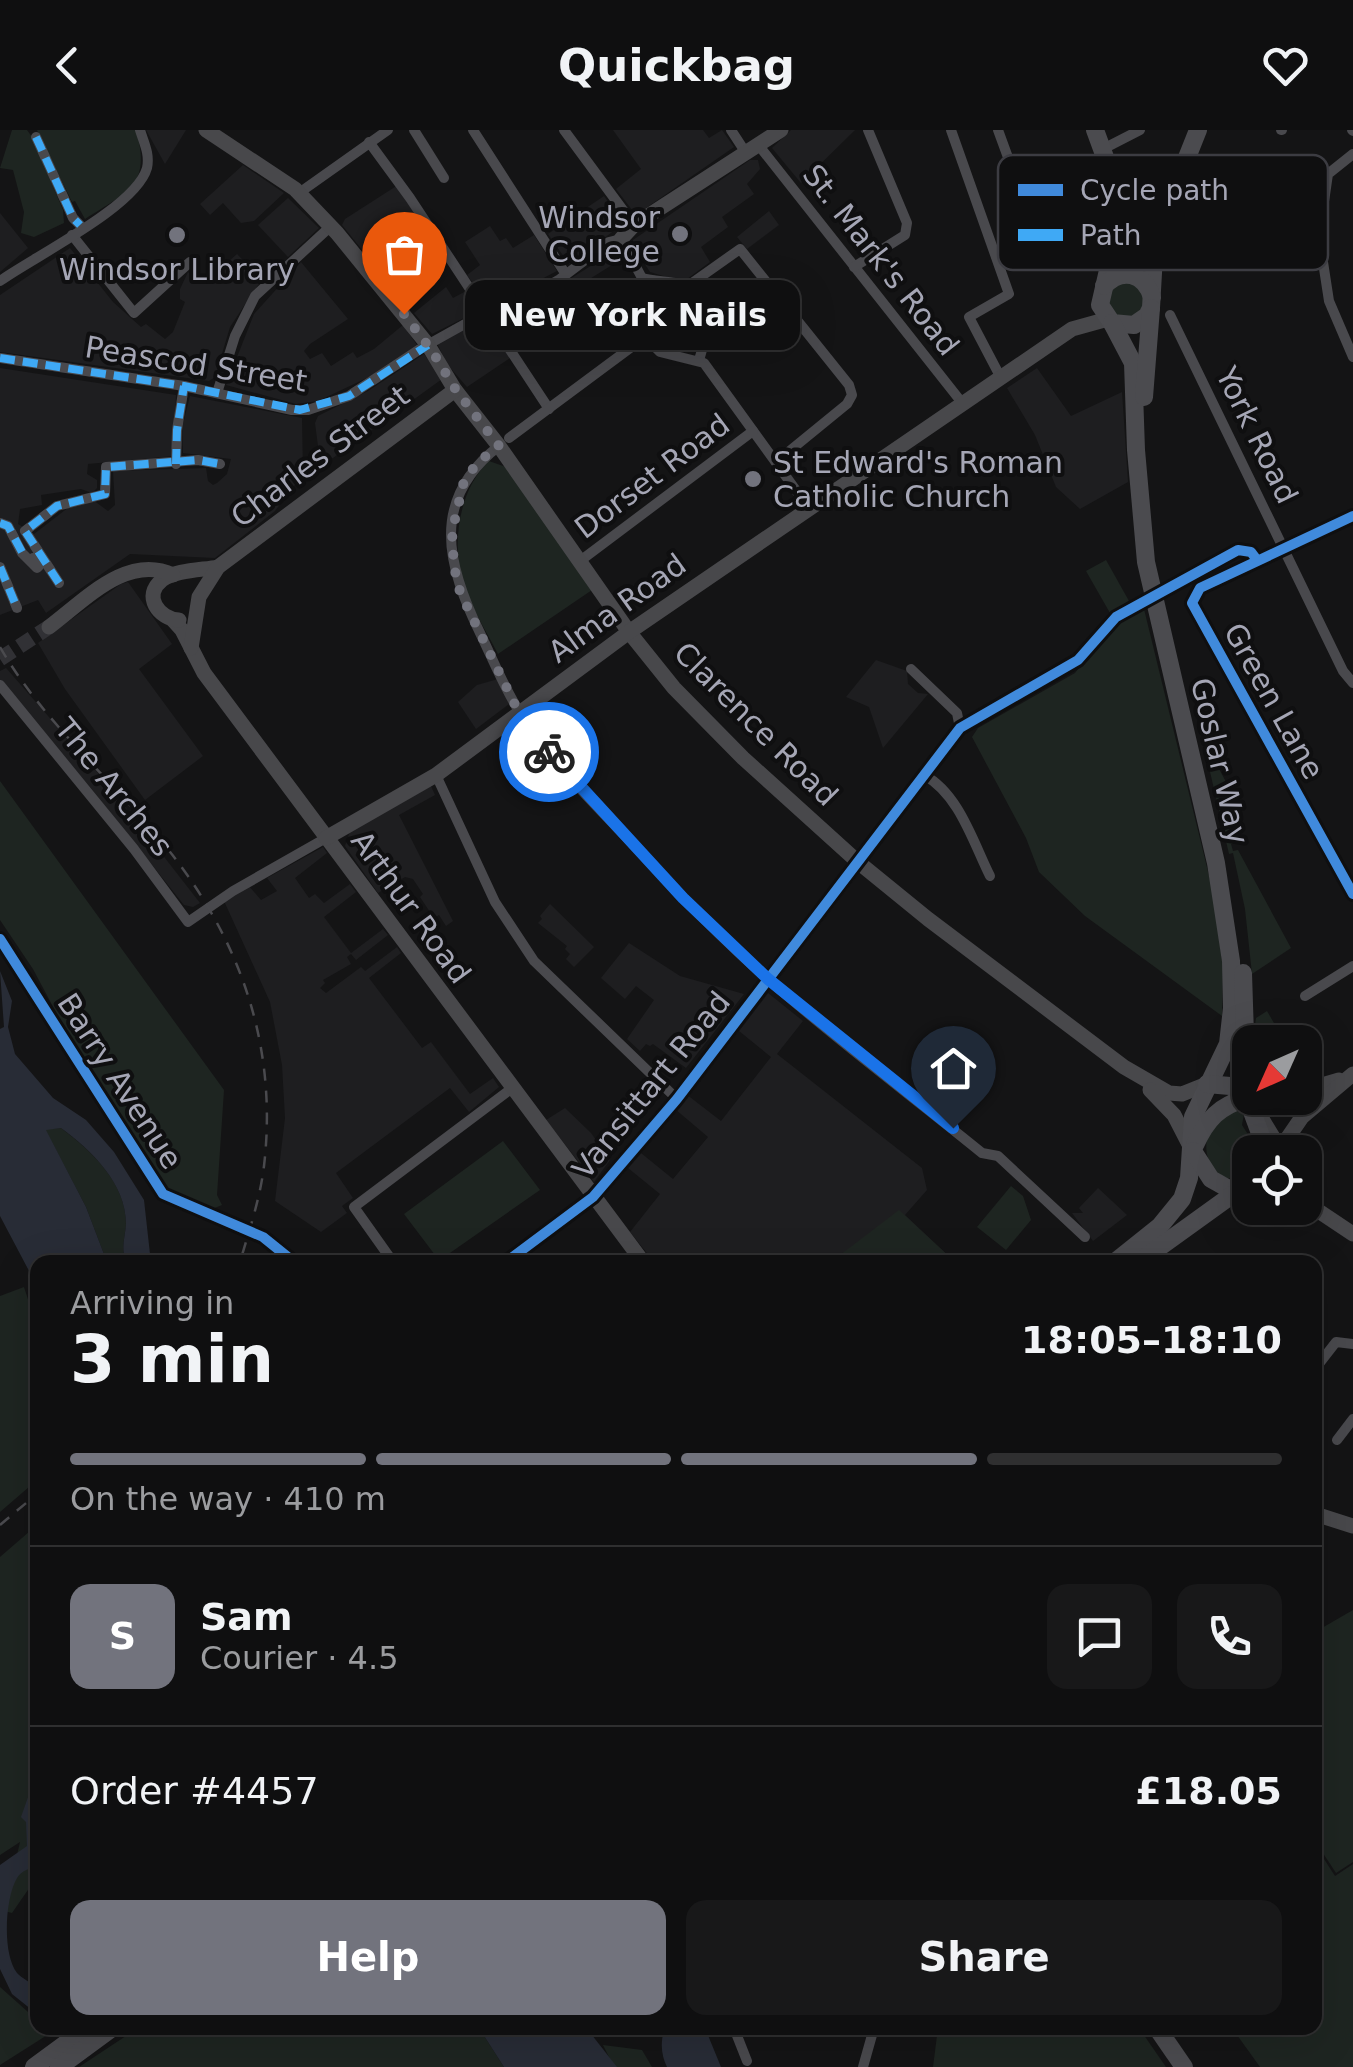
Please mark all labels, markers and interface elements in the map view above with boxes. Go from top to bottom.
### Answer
icon: back [40,38,95,93]
icon: heart [1258,38,1313,93]
text: Quickbag [558,39,795,92]
legend [998,155,1328,270]
street label: St. Mark's Road [796,158,966,362]
text: Cycle path [1080,174,1229,207]
place label: Windsor College [538,200,661,269]
pin [362,212,447,315]
text: Path [1080,219,1142,252]
marker: Windsor College [669,223,691,245]
marker: Windsor Library [166,224,188,246]
icon: bag [377,227,432,282]
place label: Windsor Library [59,252,295,287]
callout: New York Nails [464,279,799,349]
text: New York Nails [498,296,767,334]
street label: Peascod Street [83,329,310,399]
street label: York Road [1209,360,1305,509]
street label: Charles Street [224,378,416,534]
street label: Dorset Road [568,407,736,545]
place label: St Edward's Roman Catholic Church [773,445,1063,514]
marker: St Edward's Roman Catholic Church [742,468,764,490]
street label: Alma Road [541,546,693,670]
street label: Green Lane [1217,617,1331,785]
street label: Clarence Road [667,635,845,813]
street label: Goslar Way [1184,674,1256,848]
courier [499,702,599,802]
street label: The Arches [47,710,180,863]
icon: bike [522,725,577,780]
street label: Arthur Road [344,824,478,990]
street label: Vansittart Road [565,984,737,1186]
street label: Barry Avenue [50,987,190,1175]
north arrow [1232,1025,1322,1115]
map controls [1232,1025,1322,1225]
pin [911,1026,996,1129]
icon: home [926,1041,981,1096]
button: locate [1232,1135,1322,1225]
text: Arriving in [70,1284,234,1322]
text: 18:05–18:10 [1021,1318,1282,1362]
text: 3 min [70,1322,274,1397]
text: On the way · 410 m [70,1480,386,1518]
button: chat [1047,1584,1152,1689]
button: phone [1177,1584,1282,1689]
text: Sam [200,1595,293,1639]
text: S [109,1614,136,1658]
text: Courier · 4.5 [200,1639,399,1677]
text: Order #4457 [70,1769,319,1813]
text: £18.05 [1135,1769,1282,1813]
button: Help [70,1900,666,2015]
button: Share [686,1900,1282,2015]

